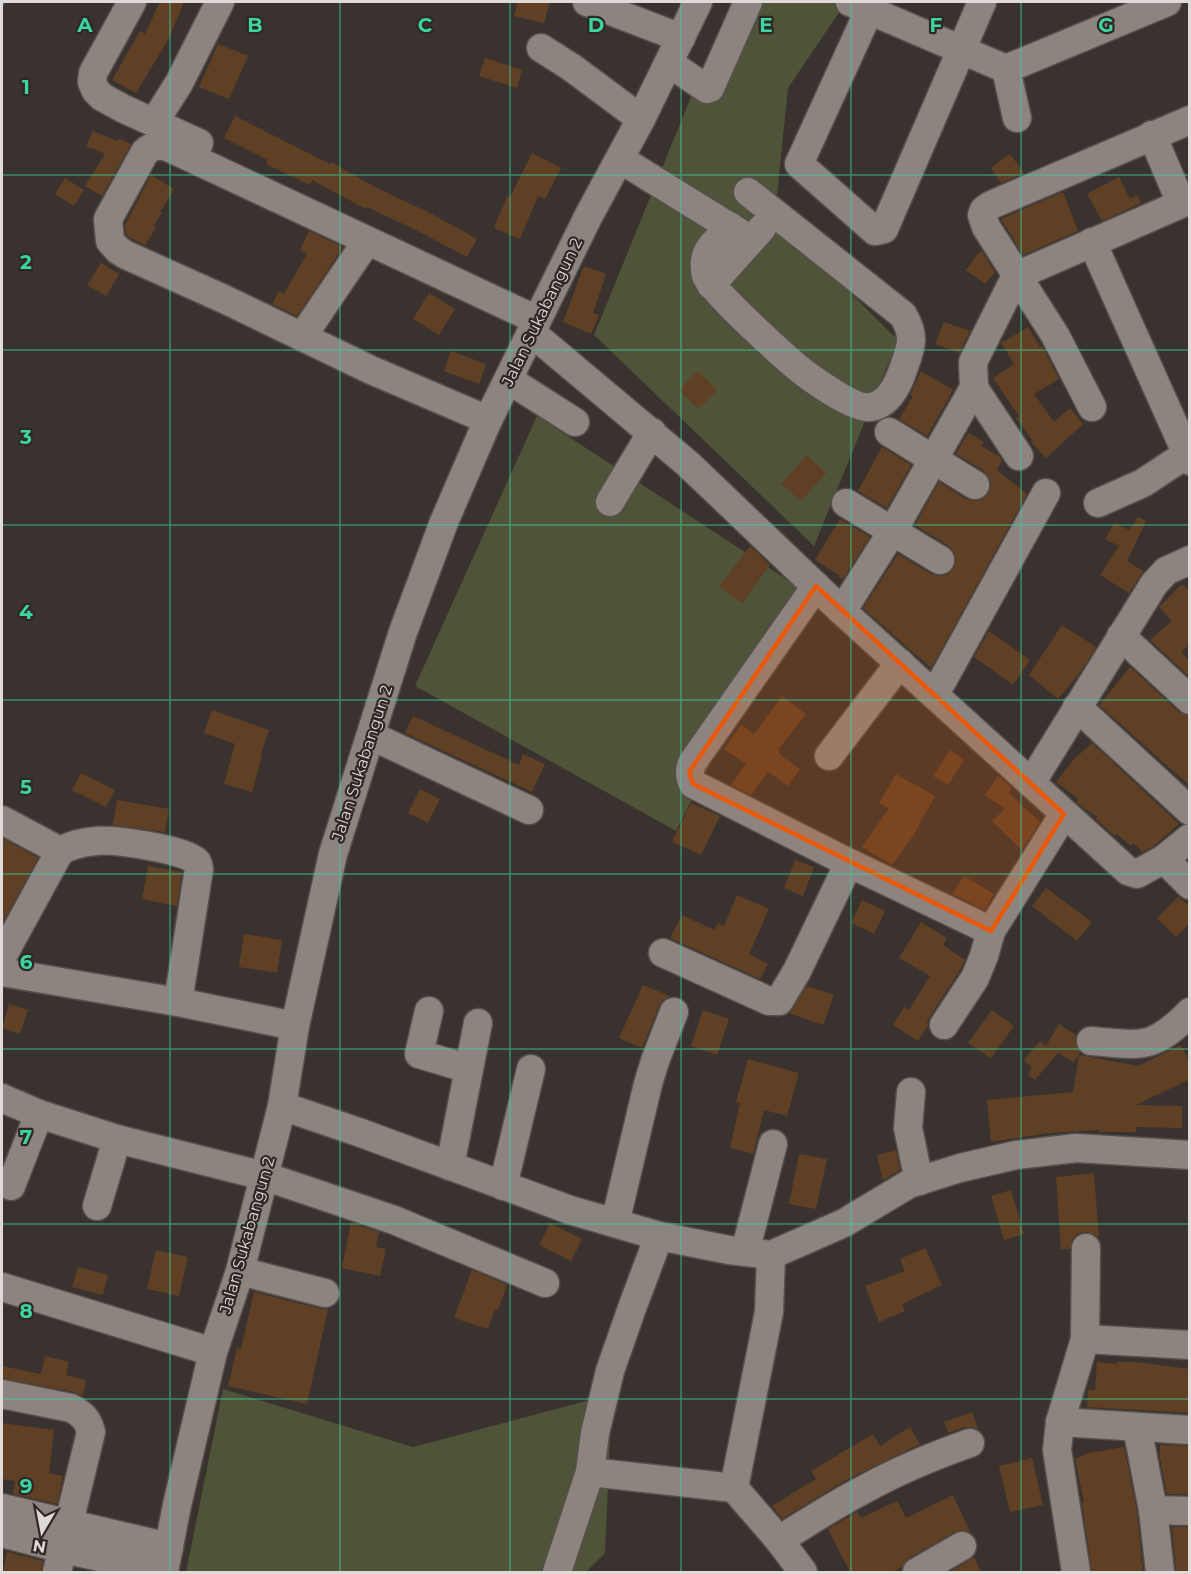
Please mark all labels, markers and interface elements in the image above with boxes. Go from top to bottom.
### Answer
text: A [76,13,93,37]
text: B [247,13,263,37]
text: C [418,13,433,37]
text: D [588,13,604,37]
text: E [759,13,773,37]
text: F [930,13,943,37]
text: G [1098,13,1114,37]
text: 1 [22,75,30,99]
street label: Jalan Sukabangun 2 [497,235,586,390]
text: 2 [20,250,32,274]
text: 3 [19,425,32,449]
text: 4 [19,600,33,624]
street label: Jalan Sukabangun 2 [328,683,396,844]
text: 5 [20,775,32,799]
text: 6 [20,950,33,974]
text: 7 [20,1125,32,1149]
street label: Jalan Sukabangun 2 [215,1154,279,1317]
text: 8 [19,1299,33,1323]
text: 9 [20,1474,32,1498]
north arrow [12,1502,72,1562]
text: N [31,1536,48,1557]

